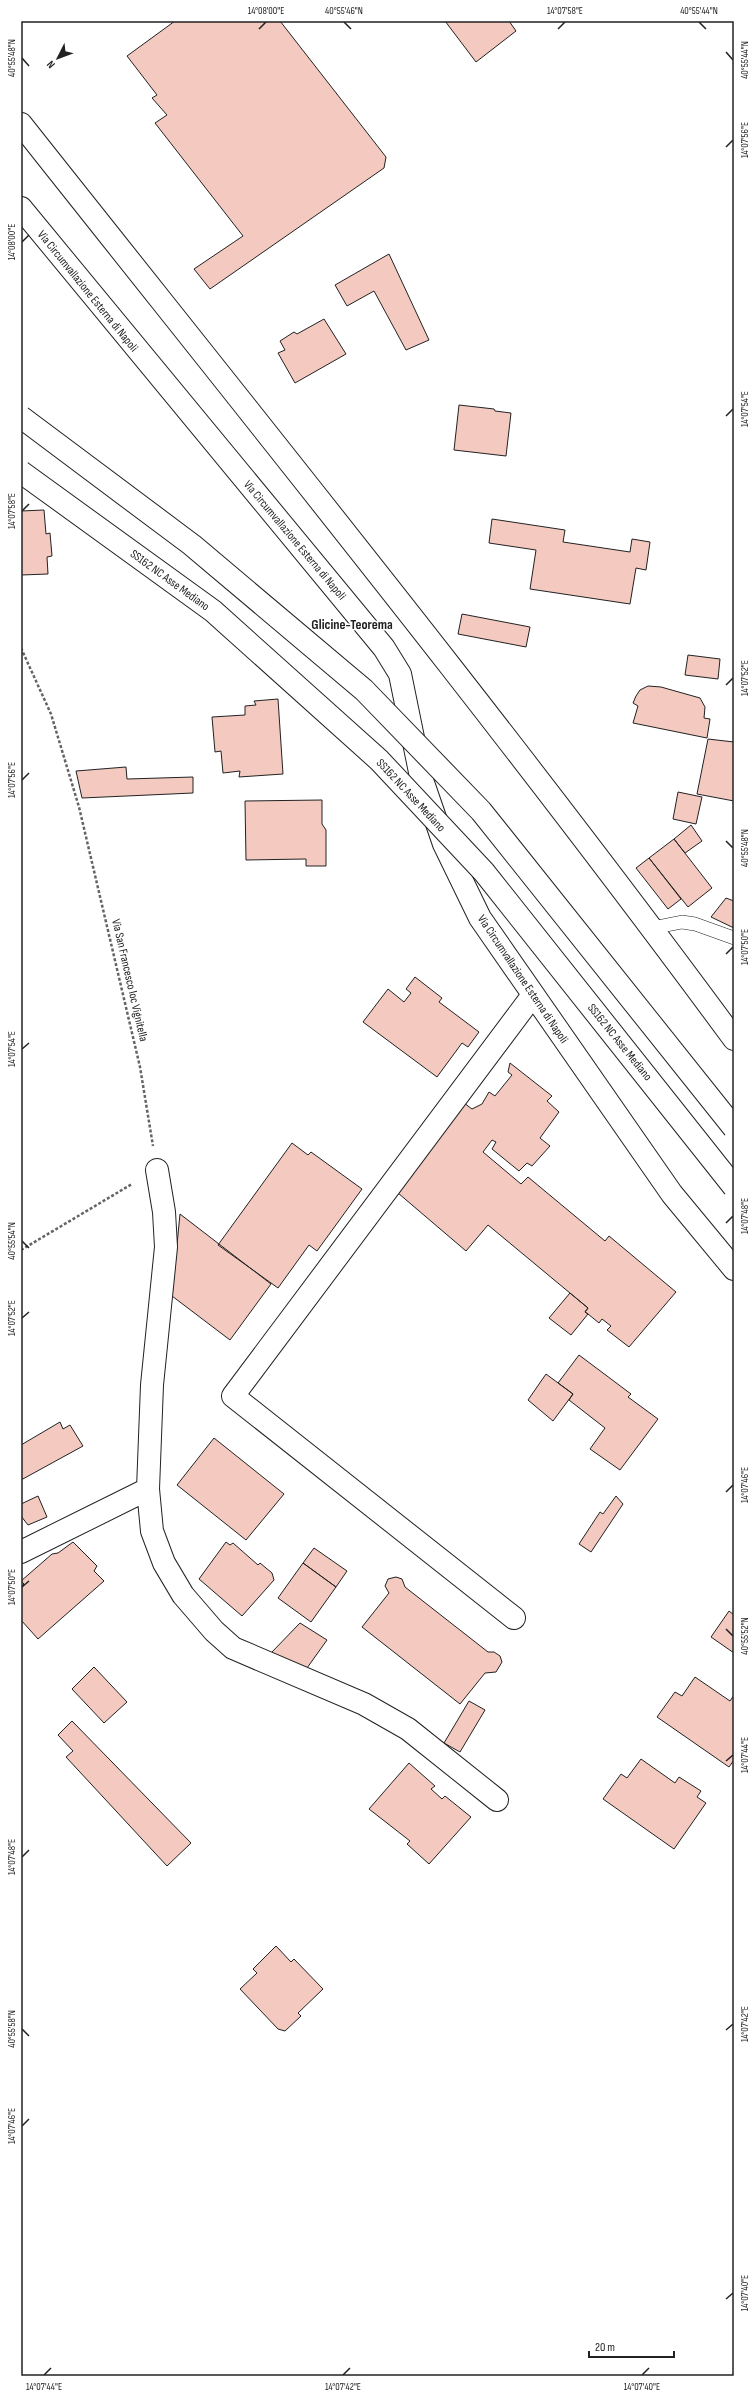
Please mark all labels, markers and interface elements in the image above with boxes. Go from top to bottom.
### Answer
text: 14°08'00"E [248,5,284,17]
text: 40°55'46"N [325,5,363,17]
text: 14°07'58"E [547,5,583,17]
text: 40°55'44"N [680,5,718,17]
north arrow [38,38,78,78]
text: 40°55'48"N [6,39,18,77]
text: 40°55'44"N [739,41,751,79]
text: N [44,58,58,71]
text: 14°07'56"E [739,122,751,158]
text: 14°08'00"E [6,224,18,260]
street label: Via Circumvallazione Esterna di Napoli [34,228,141,355]
text: 14°07'54"E [739,391,751,427]
street label: Via Circumvallazione Esterna di Napoli [240,477,349,603]
text: 14°07'58"E [6,493,18,529]
street label: SS162 NC Asse Mediano [127,547,212,614]
district label: Glicine-Teorema [311,616,393,633]
text: 14°07'52"E [739,660,751,696]
street label: SS162 NC Asse Mediano [373,756,448,835]
text: 14°07'56"E [6,762,18,798]
text: 40°55'48"N [739,829,751,867]
street label: Via Circumvallazione Esterna di Napoli [474,912,571,1046]
street label: Via San Francesco loc Vignitella [108,917,151,1043]
text: 14°07'50"E [739,929,751,965]
street label: SS162 NC Asse Mediano [584,1001,655,1084]
text: 14°07'54"E [6,1031,18,1067]
text: 14°07'48"E [739,1198,751,1234]
text: 40°55'54"N [6,1222,18,1260]
text: 14°07'52"E [6,1300,18,1336]
text: 14°07'46"E [739,1467,751,1503]
text: 14°07'50"E [6,1569,18,1605]
text: 40°55'52"N [739,1617,751,1655]
text: 14°07'44"E [739,1737,751,1773]
text: 14°07'48"E [6,1839,18,1875]
text: 14°07'42"E [739,2006,751,2042]
text: 40°55'58"N [6,2010,18,2048]
text: 14°07'46"E [6,2108,18,2144]
text: 14°07'40"E [739,2275,751,2311]
scale bar [589,2333,674,2359]
text: 20 m [595,2340,615,2355]
text: 14°07'44"E [26,2381,62,2393]
text: 14°07'42"E [325,2381,361,2393]
text: 14°07'40"E [624,2381,660,2393]

